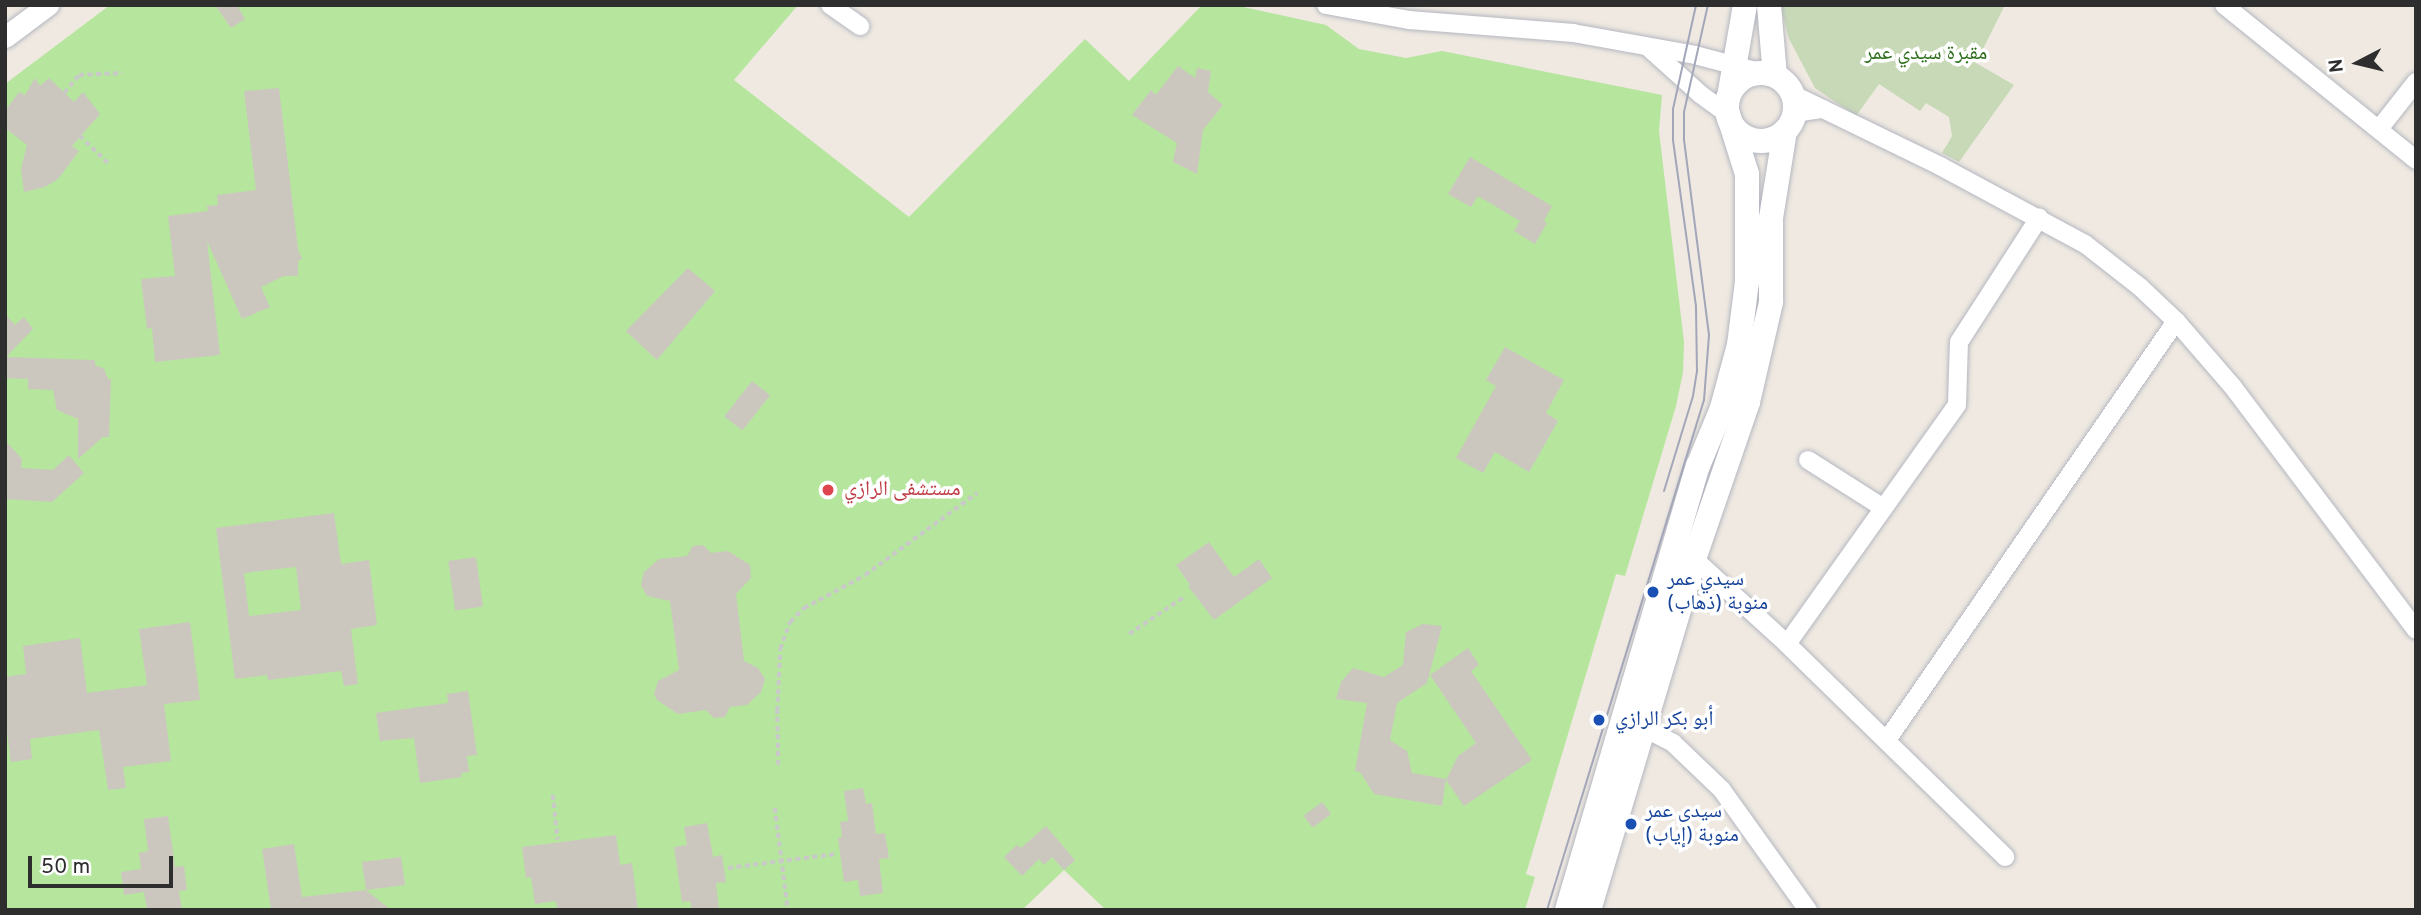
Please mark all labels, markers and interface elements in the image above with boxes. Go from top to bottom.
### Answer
north arrow [2323,28,2393,98]
park label: مقبرة سيدي عمر [1865,41,1987,67]
text: N [2324,57,2350,74]
place label: مستشفى الرازي [844,477,960,503]
marker: مستشفى الرازي [818,480,838,500]
place label: سيدي عمر منوبة (ذهاب) [1667,567,1768,617]
marker: سيدي عمر منوبة (ذهاب) [1645,584,1661,600]
place label: أبو بكر الرازي [1615,707,1713,733]
marker: أبو بكر الرازي [1589,710,1609,730]
place label: سيدي عمر منوبة (إياب) [1645,799,1739,849]
marker: سيدي عمر منوبة (إياب) [1623,816,1639,832]
scale bar [32,842,177,886]
text: 50 m [41,854,90,881]

